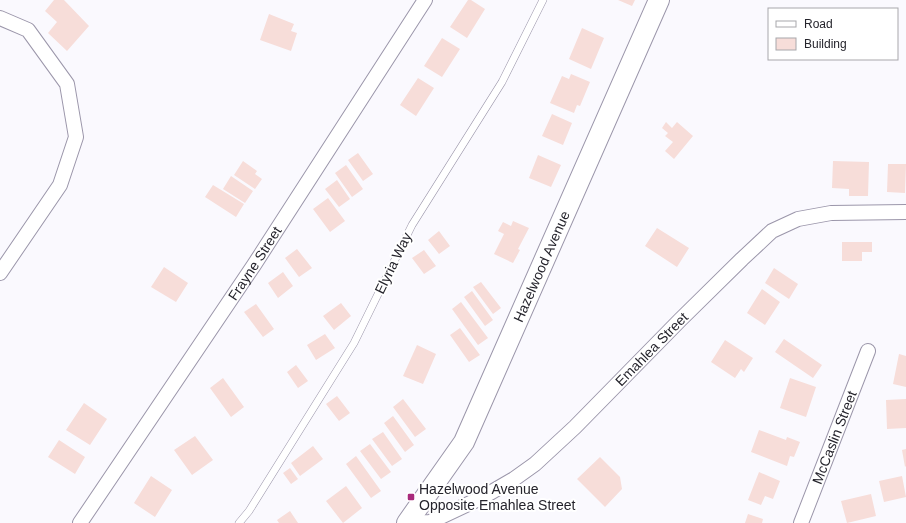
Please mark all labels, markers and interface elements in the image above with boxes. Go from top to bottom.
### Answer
legend [768,8,898,60]
text: Road [804,17,833,31]
text: Building [804,37,847,51]
street label: Hazelwood Avenue [510,208,573,324]
street label: Frayne Street [225,223,285,303]
street label: Elyria Way [371,230,415,296]
street label: Emahlea Street [612,309,691,389]
street label: McCaslin Street [809,388,860,486]
place label: Hazelwood Avenue Opposite Emahlea Street [419,481,576,513]
marker: Hazelwood Avenue Opposite Emahlea Street [406,492,416,502]

